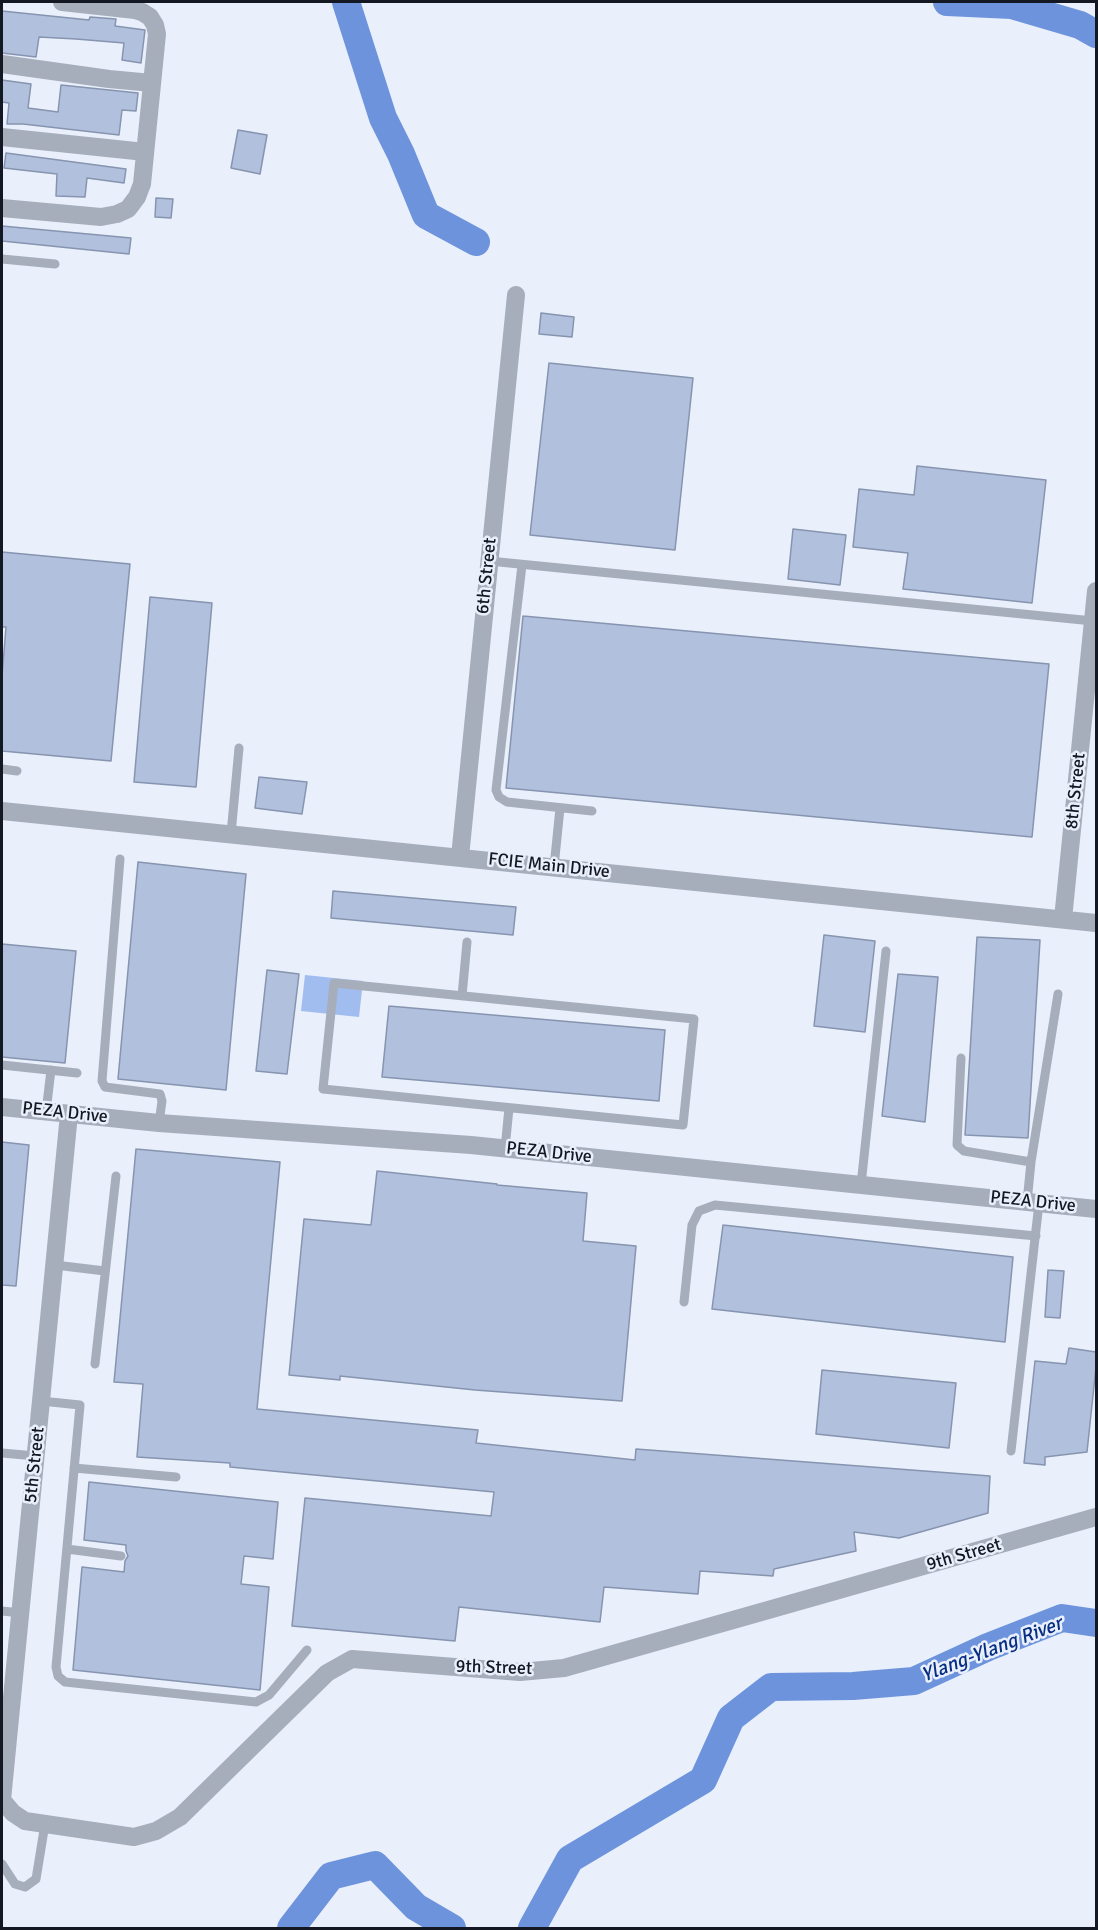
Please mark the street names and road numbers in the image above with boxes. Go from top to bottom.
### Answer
street label: 6th Street [472,537,502,615]
street label: 8th Street [1061,752,1091,830]
street label: FCIE Main Drive [487,849,611,883]
street label: PEZA Drive [21,1098,109,1128]
street label: PEZA Drive [505,1138,593,1168]
street label: PEZA Drive [989,1187,1077,1217]
street label: 5th Street [20,1426,50,1504]
street label: 9th Street [924,1534,1004,1576]
street label: 9th Street [455,1656,533,1680]

